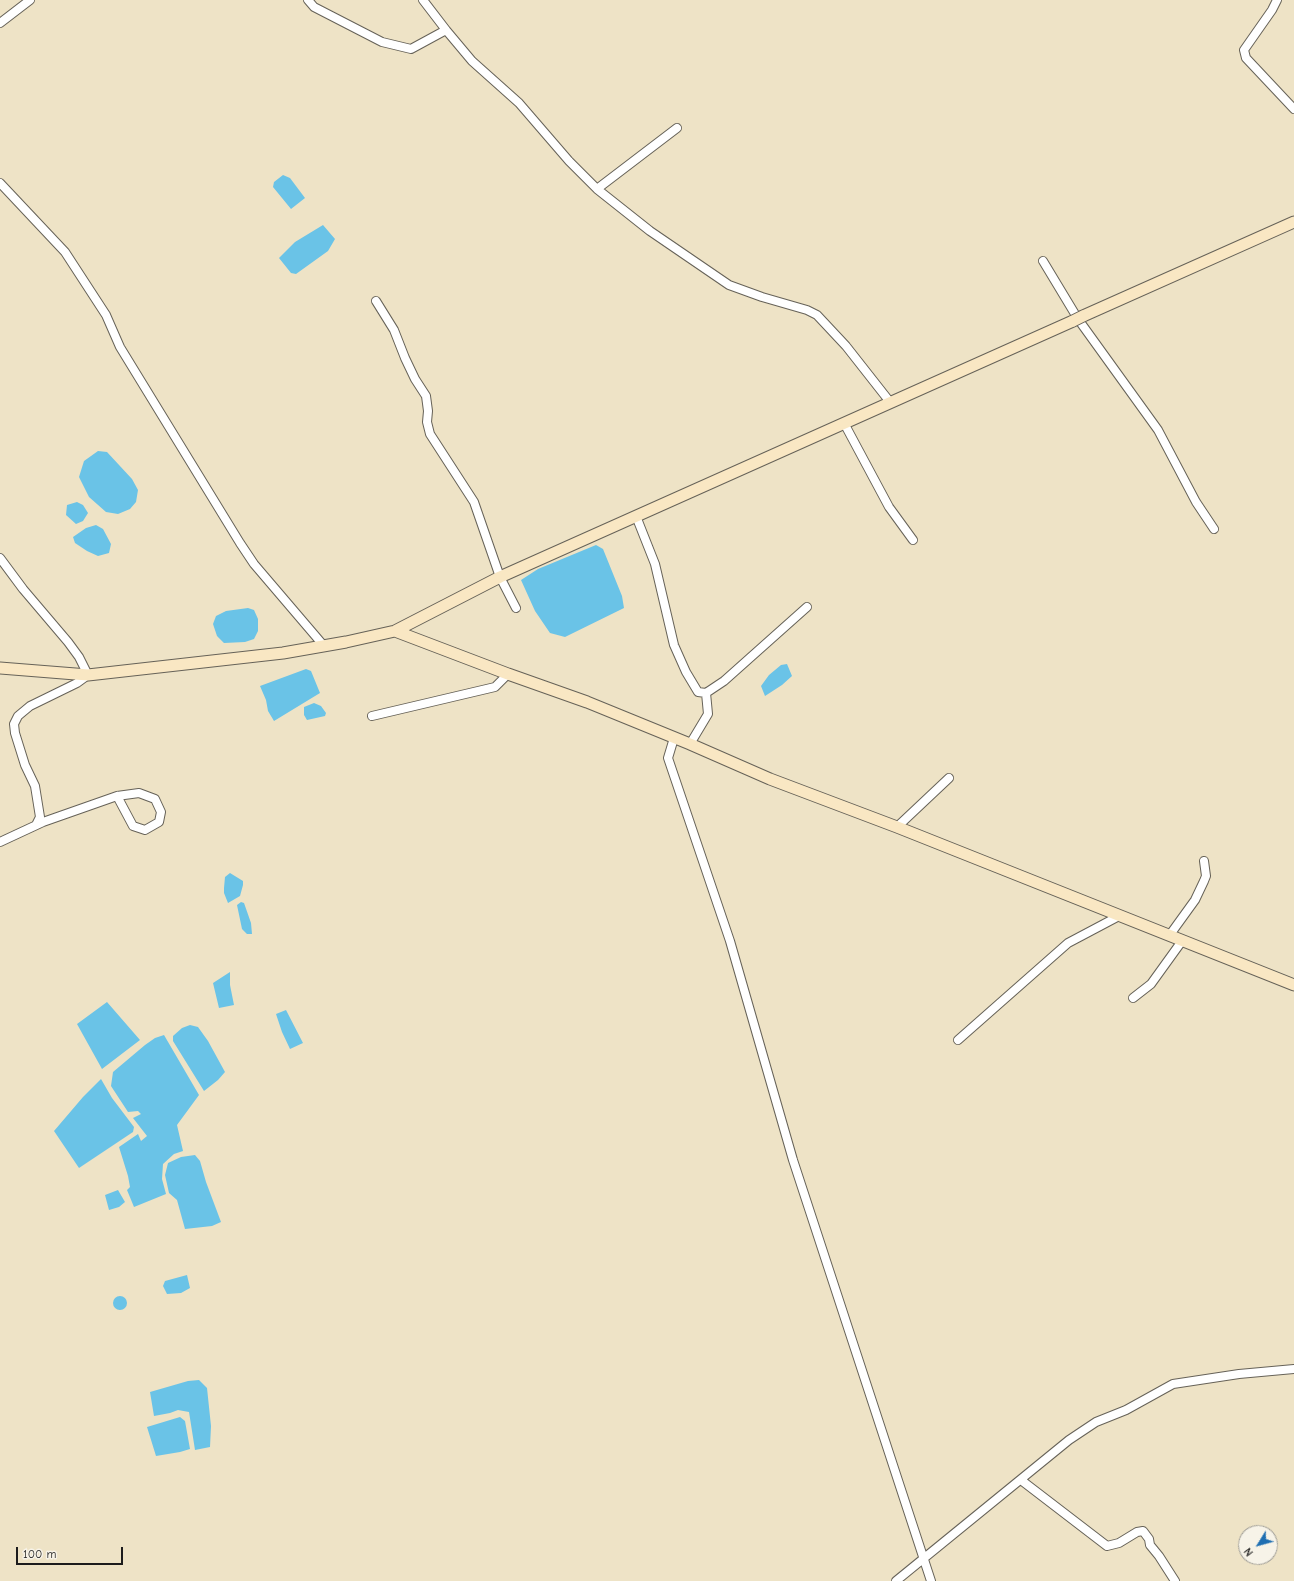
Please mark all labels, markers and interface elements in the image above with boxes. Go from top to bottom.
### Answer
north arrow [1238,1525,1278,1565]
scale bar [18,1539,125,1565]
text: N [1241,1545,1256,1559]
text: 100 m [23,1547,56,1561]

